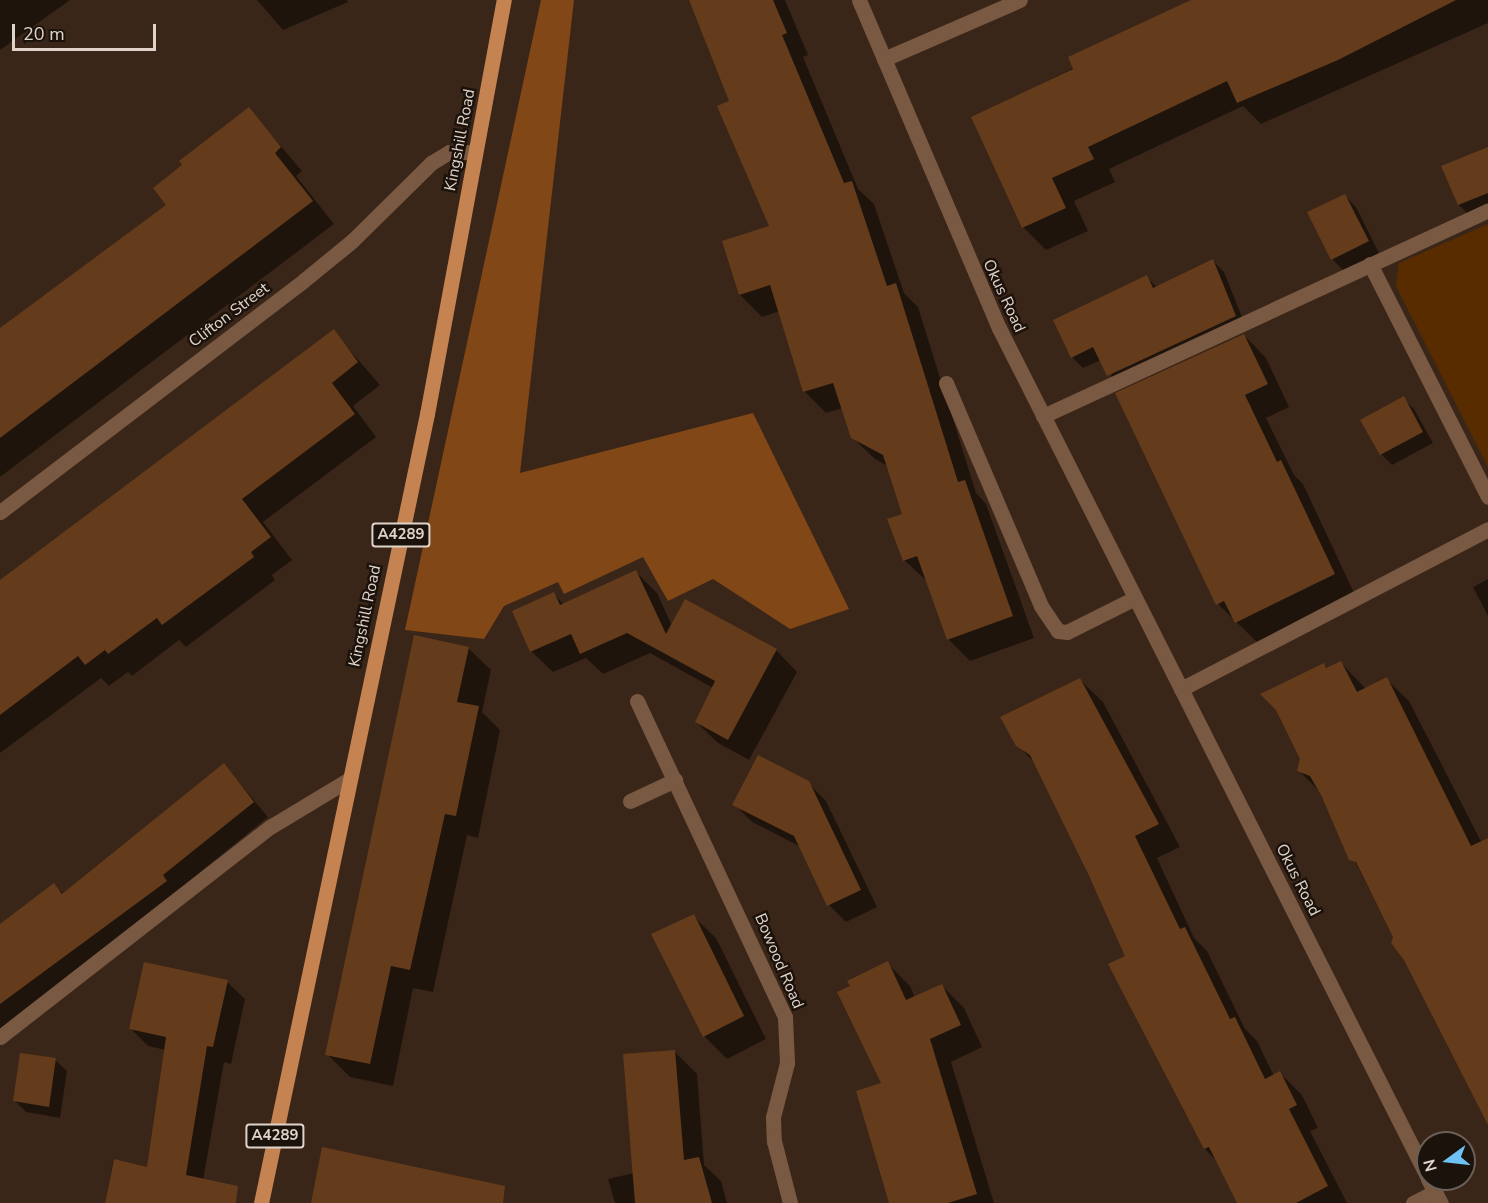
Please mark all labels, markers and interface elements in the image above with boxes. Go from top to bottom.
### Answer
scale bar [15,12,159,50]
text: 20 m [23,22,65,46]
street label: Kingshill Road [441,87,479,193]
street label: Okus Road [979,256,1029,336]
street label: Clifton Street [185,279,273,351]
road number: A4289 [371,523,431,547]
street label: Kingshill Road [345,563,385,669]
street label: Okus Road [1272,841,1324,919]
street label: Bowood Road [750,911,808,1011]
road number: A4289 [245,1124,305,1148]
north arrow [1416,1131,1476,1191]
text: N [1418,1157,1443,1174]

